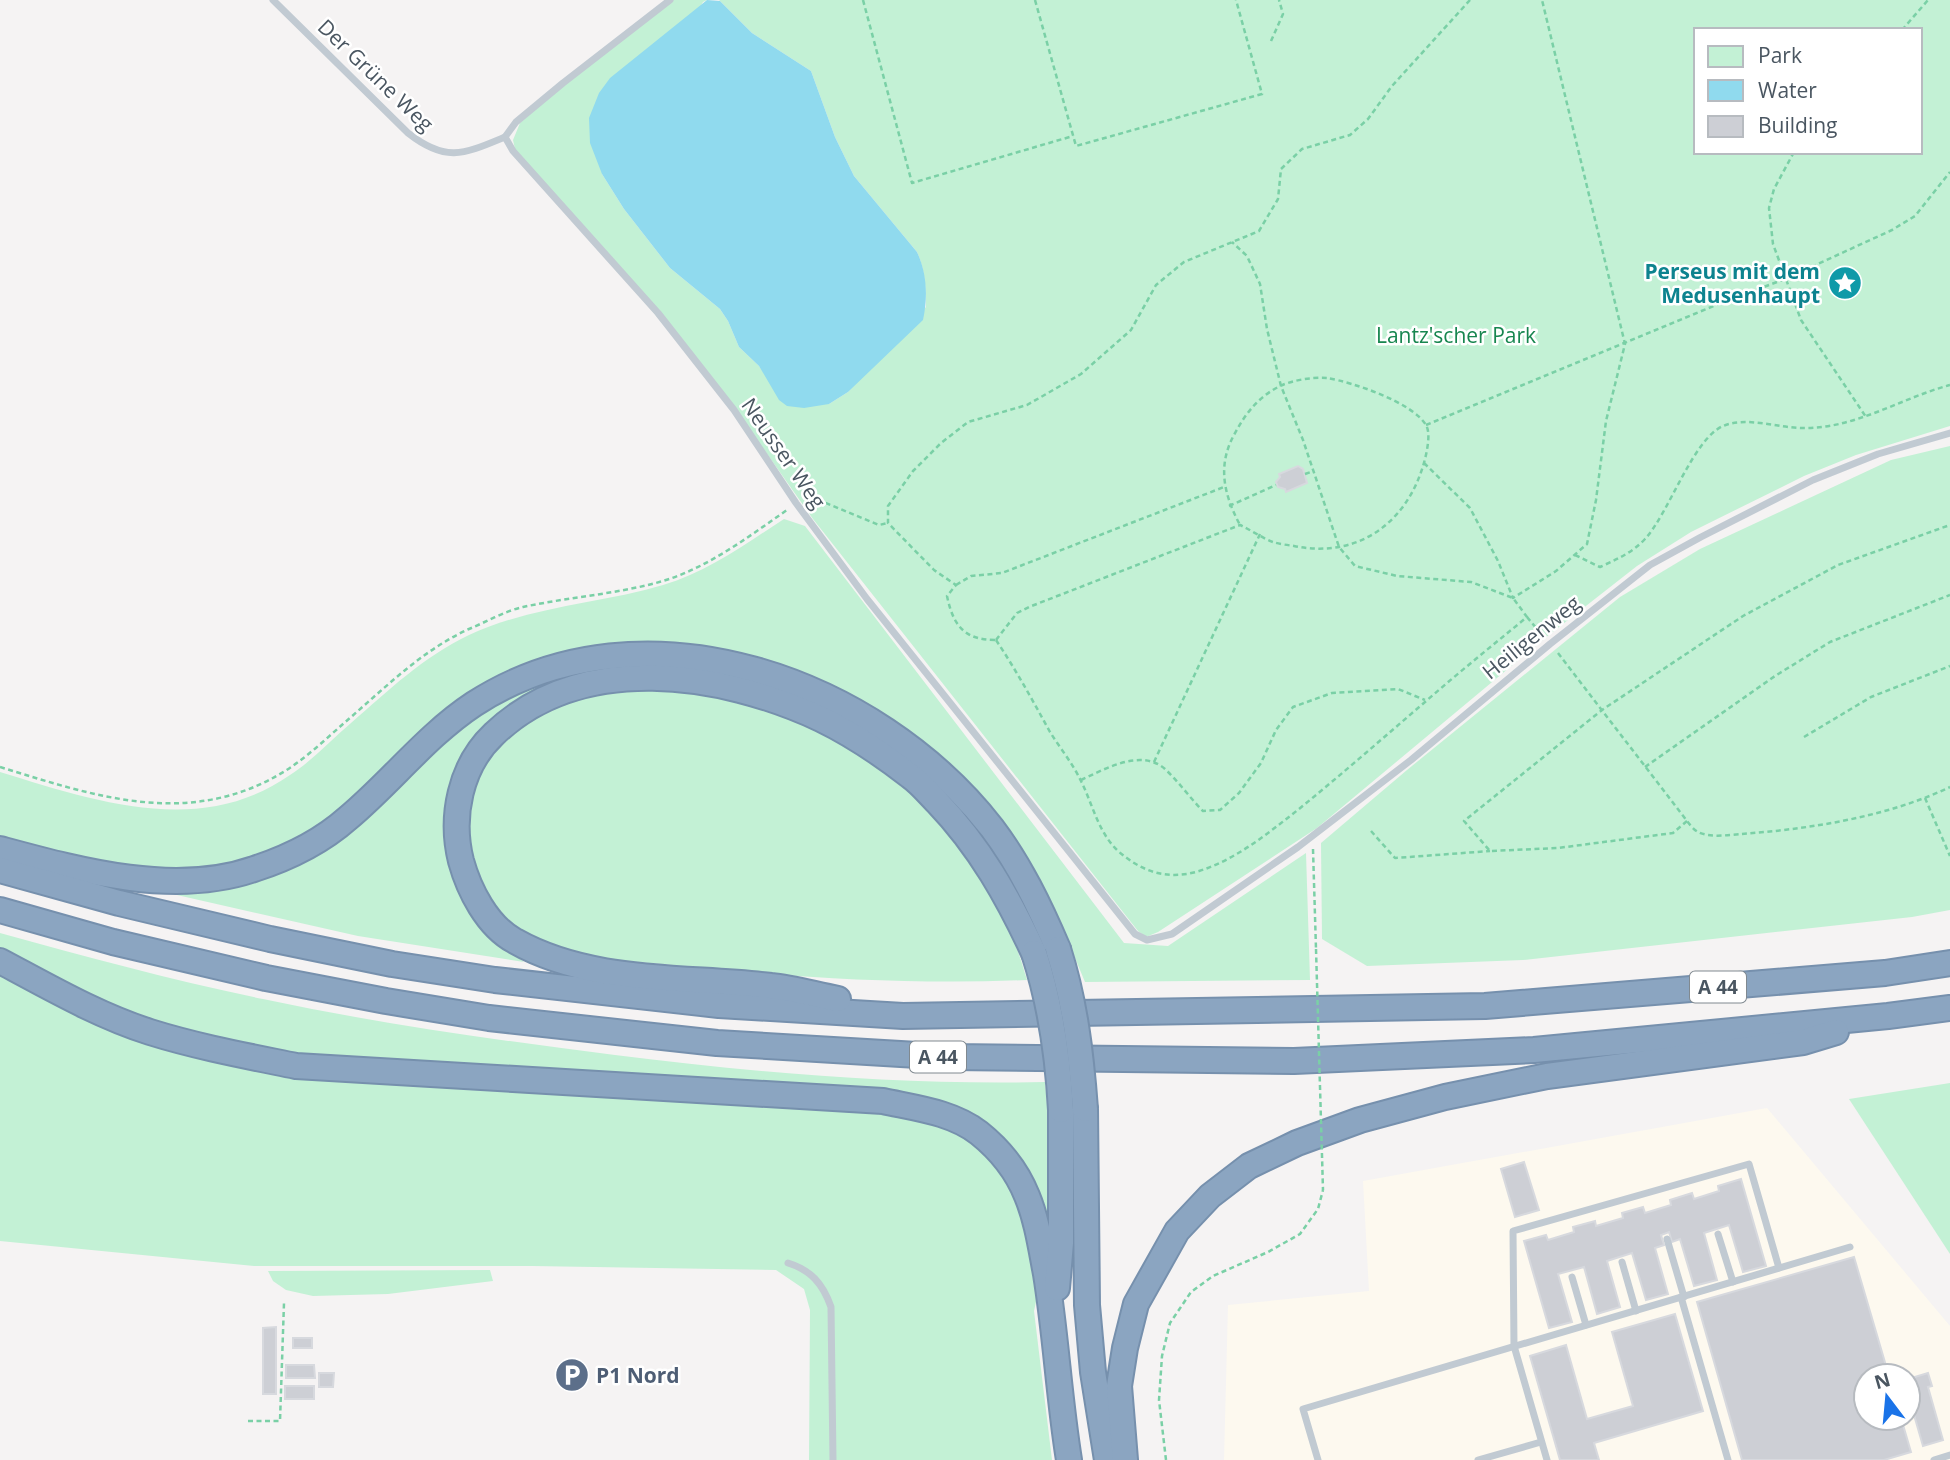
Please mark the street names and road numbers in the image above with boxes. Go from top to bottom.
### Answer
street label: Der Grüne Weg [312,13,440,137]
street label: Neusser Weg [736,392,832,514]
street label: Heiligenweg [1476,589,1586,685]
road number: A 44 [1690,972,1746,1002]
road number: A 44 [910,1042,966,1072]

